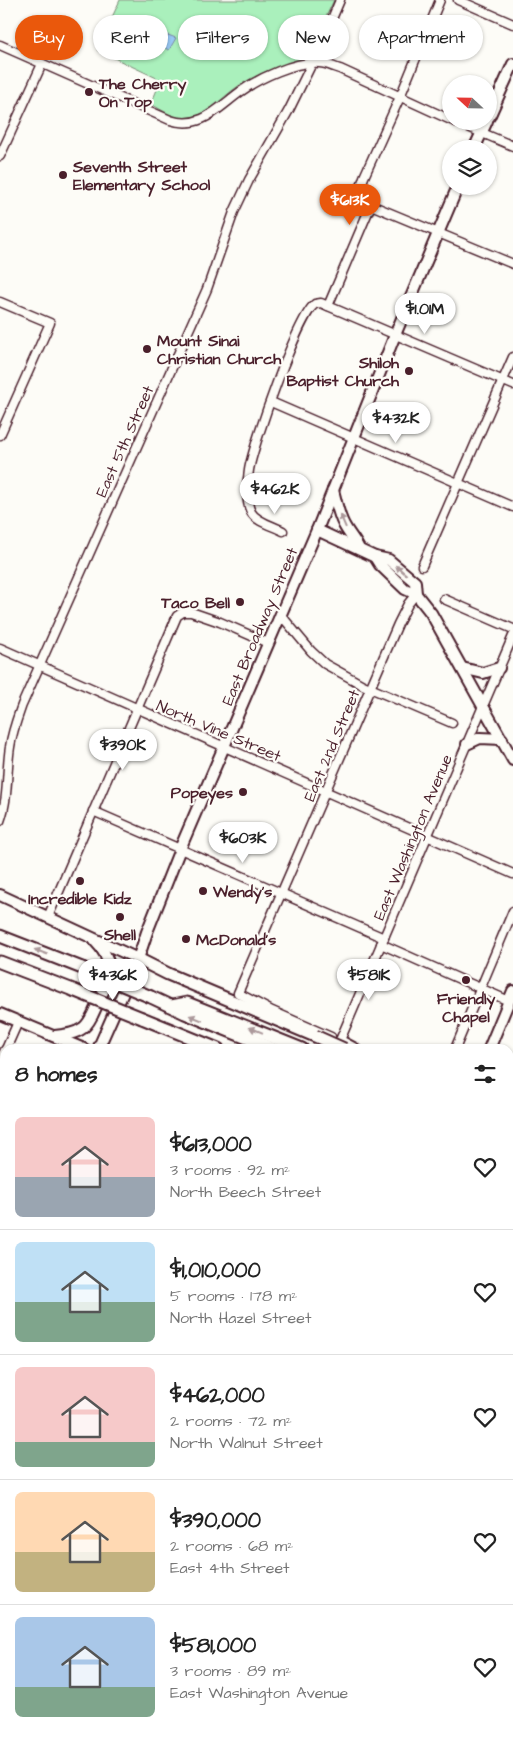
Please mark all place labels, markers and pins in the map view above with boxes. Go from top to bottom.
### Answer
place label: The Cherry On Top [98,73,187,113]
marker: The Cherry On Top [83,86,95,98]
place label: Seventh Street Elementary School [72,156,211,197]
marker: Seventh Street Elementary School [57,169,69,181]
pin: $613K [315,184,385,226]
pin: $1.01M [384,292,466,335]
place label: Mount Sinai Christian Church [157,330,282,370]
marker: Mount Sinai Christian Church [141,343,153,355]
place label: Shiloh Baptist Church [287,352,400,392]
marker: Shiloh Baptist Church [403,365,415,377]
pin: $432K [361,402,431,444]
pin: $462K [240,472,310,515]
place label: Taco Bell [160,592,230,614]
marker: Taco Bell [234,596,246,608]
pin: $390K [88,728,158,771]
place label: Popeyes [171,782,233,805]
marker: Popeyes [237,786,249,798]
pin: $603K [208,822,278,864]
marker: Incredible Kidz [74,875,86,887]
place label: Wendy's [212,881,272,904]
marker: Wendy's [197,885,209,897]
place label: Incredible Kidz [28,888,133,910]
marker: Shell [114,911,126,923]
place label: Shell [103,924,136,946]
place label: McDonald's [196,929,276,951]
marker: McDonald's [180,933,192,945]
pin: $436K [78,958,148,1001]
pin: $581K [334,958,404,1001]
marker: Friendly Chapel [460,974,472,986]
place label: Friendly Chapel [437,988,495,1028]

